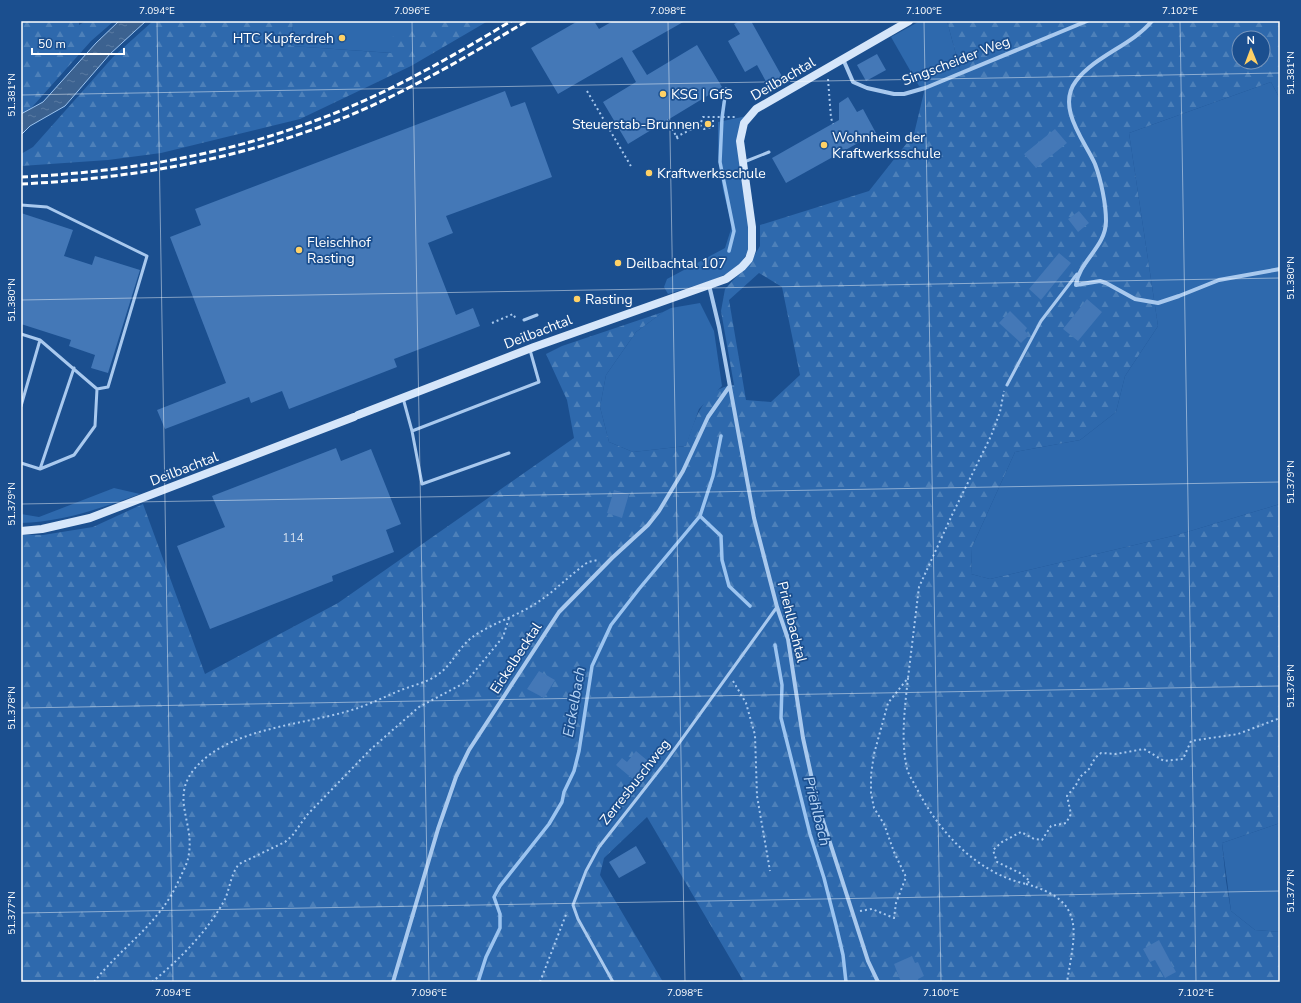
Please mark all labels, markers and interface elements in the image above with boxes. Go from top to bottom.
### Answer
text: 7.094°E [139,4,175,18]
text: 7.096°E [394,4,430,18]
text: 7.098°E [650,4,686,18]
text: 7.100°E [906,4,942,18]
text: 7.102°E [1162,4,1198,18]
place label: HTC Kupferdreh [233,29,334,48]
scale bar [32,30,124,56]
north arrow [1231,30,1271,70]
street label: Singscheider Weg [899,32,1013,90]
marker: HTC Kupferdreh [337,33,347,43]
text: N [1247,33,1255,48]
text: 50 m [38,36,66,52]
text: 51.381°N [1284,51,1298,95]
street label: Deilbachtal [747,52,820,105]
text: 51.381°N [5,73,19,117]
place label: KSG | GfS [671,85,733,104]
marker: KSG | GfS [658,89,668,99]
place label: Steuerstab-Brunnen [572,115,700,134]
marker: Steuerstab-Brunnen [703,119,713,129]
place label: Wohnheim der Kraftwerksschule [832,128,941,163]
marker: Wohnheim der Kraftwerksschule [819,140,829,150]
place label: Kraftwerksschule [657,164,766,183]
marker: Kraftwerksschule [644,168,654,178]
place label: Fleischhof Rasting [307,233,371,268]
marker: Fleischhof Rasting [294,245,304,255]
place label: Deilbachtal 107 [626,254,727,273]
text: 51.380°N [1284,256,1298,300]
marker: Deilbachtal 107 [613,258,623,268]
text: 51.380°N [5,278,19,322]
place label: Rasting [585,290,633,309]
marker: Rasting [572,294,582,304]
street label: Deilbachtal [501,310,576,354]
street label: Deilbachtal [147,447,222,491]
text: 51.379°N [1284,460,1298,504]
text: 51.379°N [5,482,19,526]
house number: 114 [282,530,304,546]
street label: Priehlbachtal [773,579,811,665]
street label: Eickelbecktal [486,618,547,697]
text: 51.378°N [1284,664,1298,708]
water label: Eickelbach [558,665,590,739]
text: 51.378°N [5,686,19,730]
street label: Zerresbuschweg [595,735,675,829]
water label: Priehlbach [799,774,835,848]
text: 51.377°N [1284,869,1298,913]
text: 51.377°N [5,891,19,935]
text: 7.094°E [155,986,191,1000]
text: 7.096°E [411,986,447,1000]
text: 7.098°E [667,986,703,1000]
text: 7.100°E [923,986,959,1000]
text: 7.102°E [1178,986,1214,1000]

